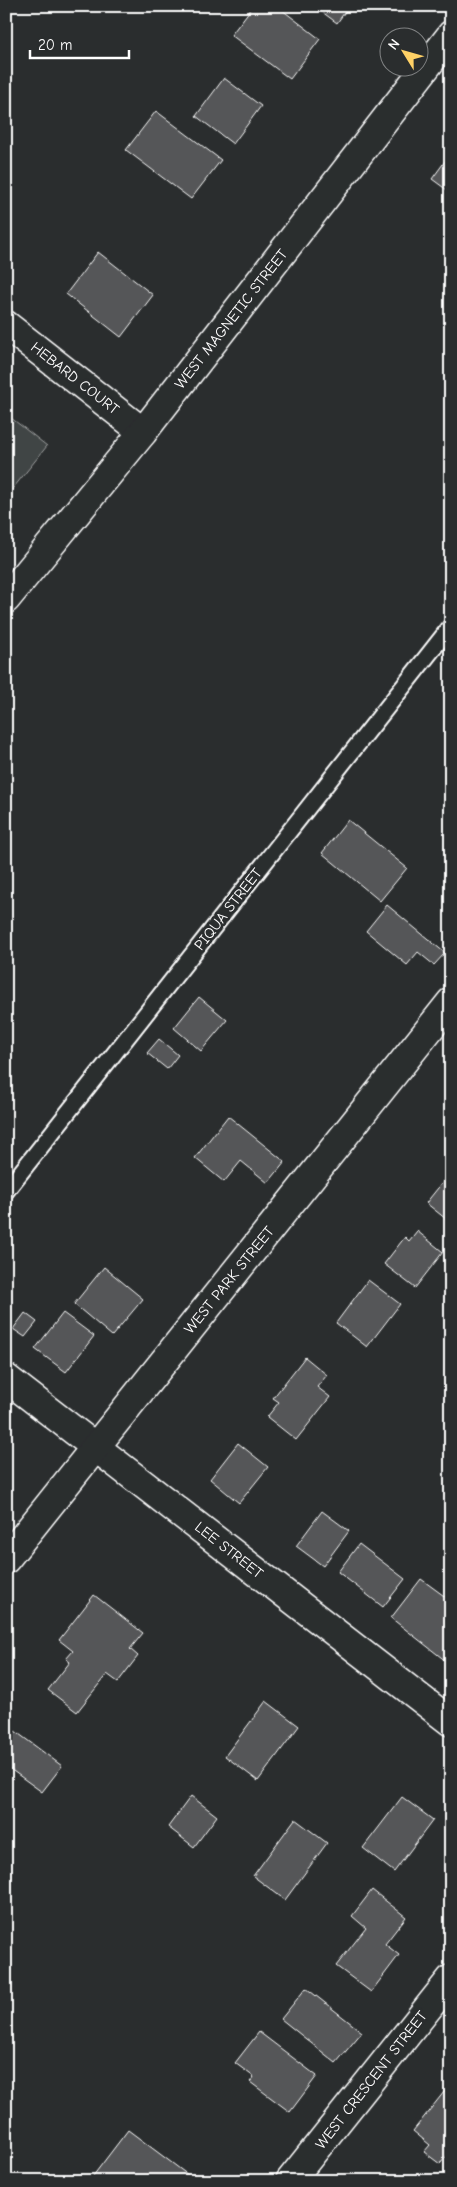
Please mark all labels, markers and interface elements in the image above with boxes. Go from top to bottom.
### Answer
scale bar [30,28,129,60]
north arrow [380,28,430,78]
text: 20 m [38,36,72,54]
text: N [384,36,404,53]
street label: WEST MAGNETIC STREET [171,245,291,393]
street label: HEBARD COURT [27,338,123,418]
street label: PIQUA STREET [190,864,266,954]
street label: WEST PARK STREET [180,1223,278,1337]
street label: LEE STREET [191,1518,267,1582]
street label: WEST CRESCENT STREET [311,2007,431,2153]

